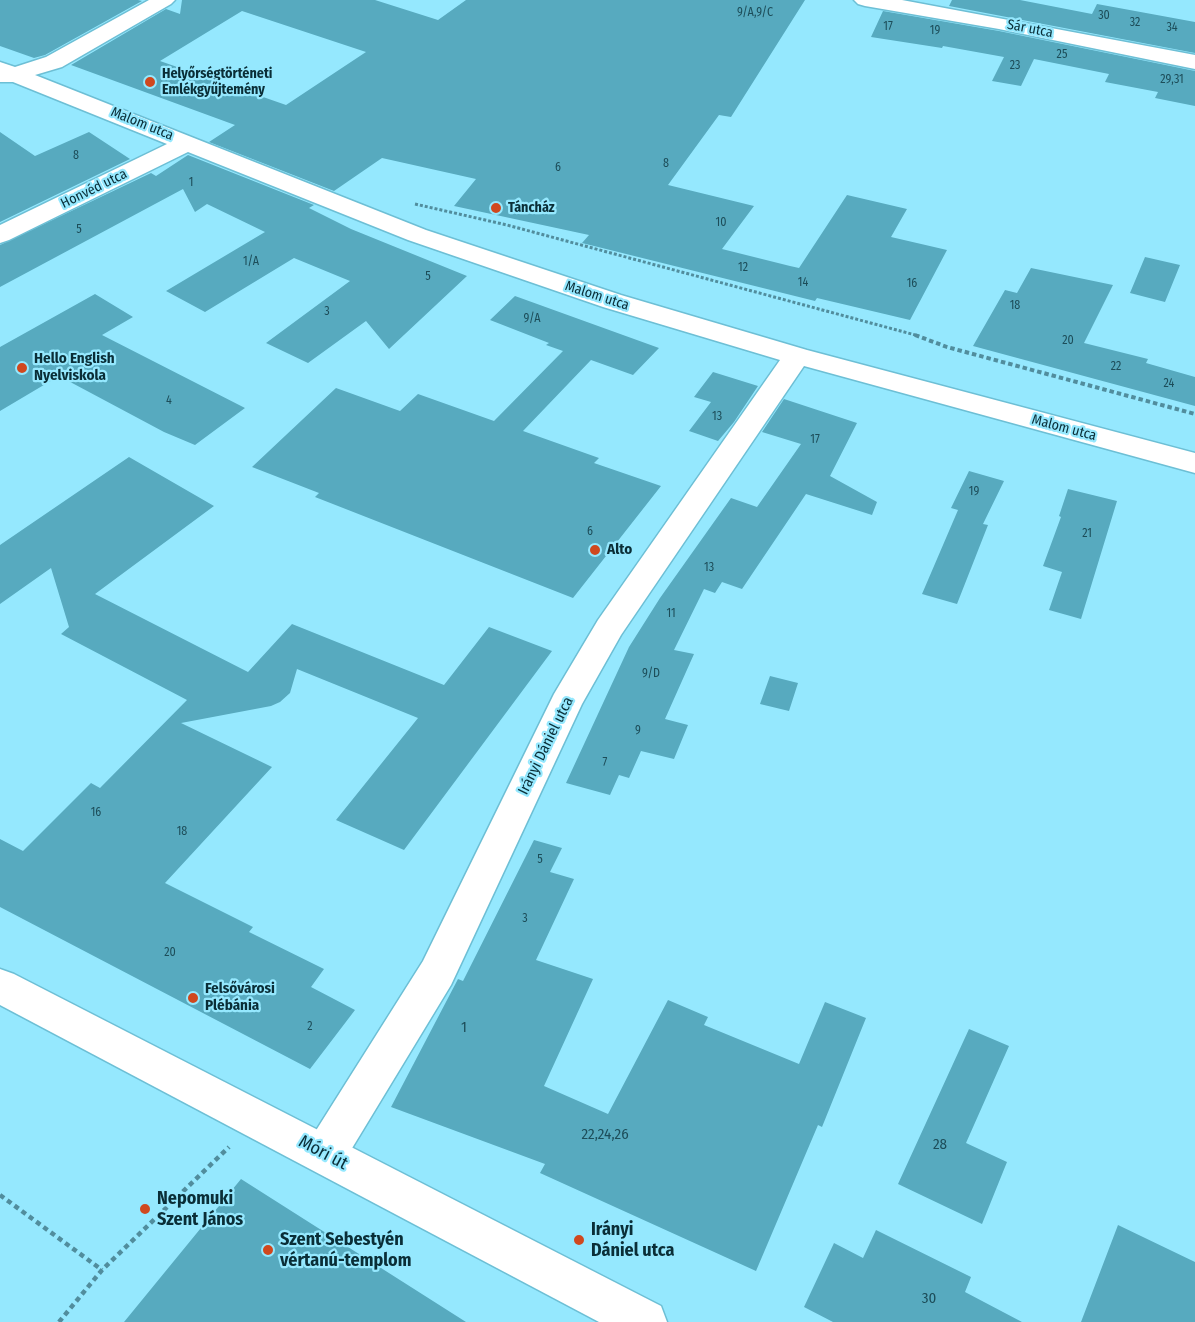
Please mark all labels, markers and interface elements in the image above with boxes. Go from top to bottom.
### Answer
house number: 9/A,9/C [737,6,773,20]
house number: 30 [1098,9,1110,23]
street label: Sár utca [1006,16,1054,42]
house number: 32 [1130,16,1140,30]
house number: 17 [883,20,893,34]
house number: 34 [1166,21,1178,35]
house number: 19 [930,24,940,38]
house number: 25 [1057,48,1067,62]
house number: 23 [1010,59,1020,73]
place label: Helyőrségtörténeti Emlékgyűjtemény [162,66,272,98]
house number: 29,31 [1160,73,1184,87]
marker: Helyőrségtörténeti Emlékgyűjtemény [143,75,157,89]
street label: Malom utca [108,104,176,144]
house number: 8 [73,149,79,163]
house number: 8 [663,157,669,171]
house number: 6 [555,161,561,175]
street label: Honvéd utca [58,166,130,212]
house number: 1 [189,176,193,190]
place label: Táncház [508,200,555,216]
marker: Táncház [489,201,503,215]
house number: 10 [716,216,726,230]
house number: 5 [76,223,82,237]
house number: 1/A [243,255,259,269]
house number: 12 [738,261,748,275]
house number: 5 [425,270,431,284]
house number: 14 [798,276,808,290]
house number: 16 [907,277,917,291]
street label: Malom utca [563,278,631,314]
house number: 18 [1010,299,1020,313]
house number: 3 [324,305,330,319]
house number: 9/A [524,312,540,326]
house number: 20 [1062,334,1074,348]
place label: Hello English Nyelviskola [34,350,115,385]
house number: 22 [1111,360,1121,374]
marker: Hello English Nyelviskola [15,361,29,375]
house number: 24 [1164,377,1174,391]
house number: 4 [166,394,172,408]
house number: 13 [712,410,722,424]
street label: Malom utca [1030,411,1098,445]
house number: 17 [810,433,820,447]
house number: 19 [969,485,979,499]
house number: 6 [587,525,593,539]
house number: 21 [1082,527,1092,541]
place label: Alto [607,541,632,559]
marker: Alto [588,543,602,557]
house number: 13 [704,561,714,575]
house number: 11 [666,607,676,621]
house number: 9/D [642,667,660,681]
street label: Irányi Dániel utca [515,694,577,798]
house number: 9 [635,724,641,738]
house number: 7 [603,756,607,770]
house number: 16 [91,806,101,820]
house number: 18 [177,825,187,839]
house number: 5 [537,853,543,867]
house number: 3 [522,912,528,926]
house number: 20 [164,946,176,960]
place label: Felsővárosi Plébánia [205,980,275,1015]
marker: Felsővárosi Plébánia [186,991,200,1005]
house number: 1 [461,1019,467,1037]
house number: 2 [307,1020,313,1034]
house number: 22,24,26 [581,1126,629,1144]
street label: Móri út [295,1131,351,1175]
house number: 28 [933,1136,947,1154]
place label: Nepomuki Szent János [157,1188,243,1230]
marker: Nepomuki Szent János [138,1202,152,1216]
place label: Irányi Dániel utca [591,1219,674,1262]
place label: Szent Sebestyén vértanú-templom [280,1229,411,1272]
marker: Irányi Dániel utca [572,1233,586,1247]
marker: Szent Sebestyén vértanú-templom [261,1243,275,1257]
house number: 30 [922,1290,936,1308]

